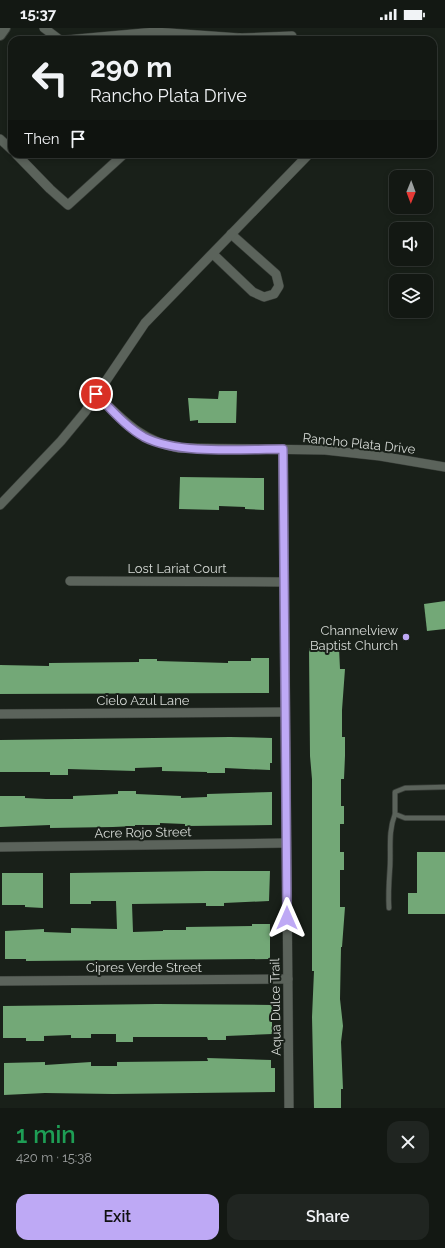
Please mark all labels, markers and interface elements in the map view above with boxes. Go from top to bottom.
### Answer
text: 15:37 [20,5,56,23]
text: 290 m [90,51,172,84]
icon: left [24,52,76,104]
text: Rancho Plata Drive [90,85,247,106]
icon: arrive [67,128,89,150]
text: Then [24,130,59,148]
north arrow [389,170,433,214]
map controls [389,170,433,318]
button: sound [389,222,433,266]
button: layers [389,274,433,318]
pin [79,377,113,411]
icon: arrive [85,383,107,405]
street label: Rancho Plata Drive [302,430,416,457]
street label: Lost Lariat Court [127,561,227,576]
place label: Channelview Baptist Church [310,623,398,653]
marker: Channelview Baptist Church [401,632,411,642]
street label: Cielo Azul Lane [97,693,190,708]
street label: Acre Rojo Street [94,824,192,841]
position arrow [266,897,308,939]
street label: Aqua Dulce Trail [267,958,284,1056]
street label: Cipres Verde Street [86,960,203,975]
text: 1 min [16,1120,76,1149]
button: close [387,1121,429,1163]
text: 420 m · 15:38 [16,1150,92,1165]
button: Exit [16,1194,219,1240]
button: Share [227,1194,429,1240]

